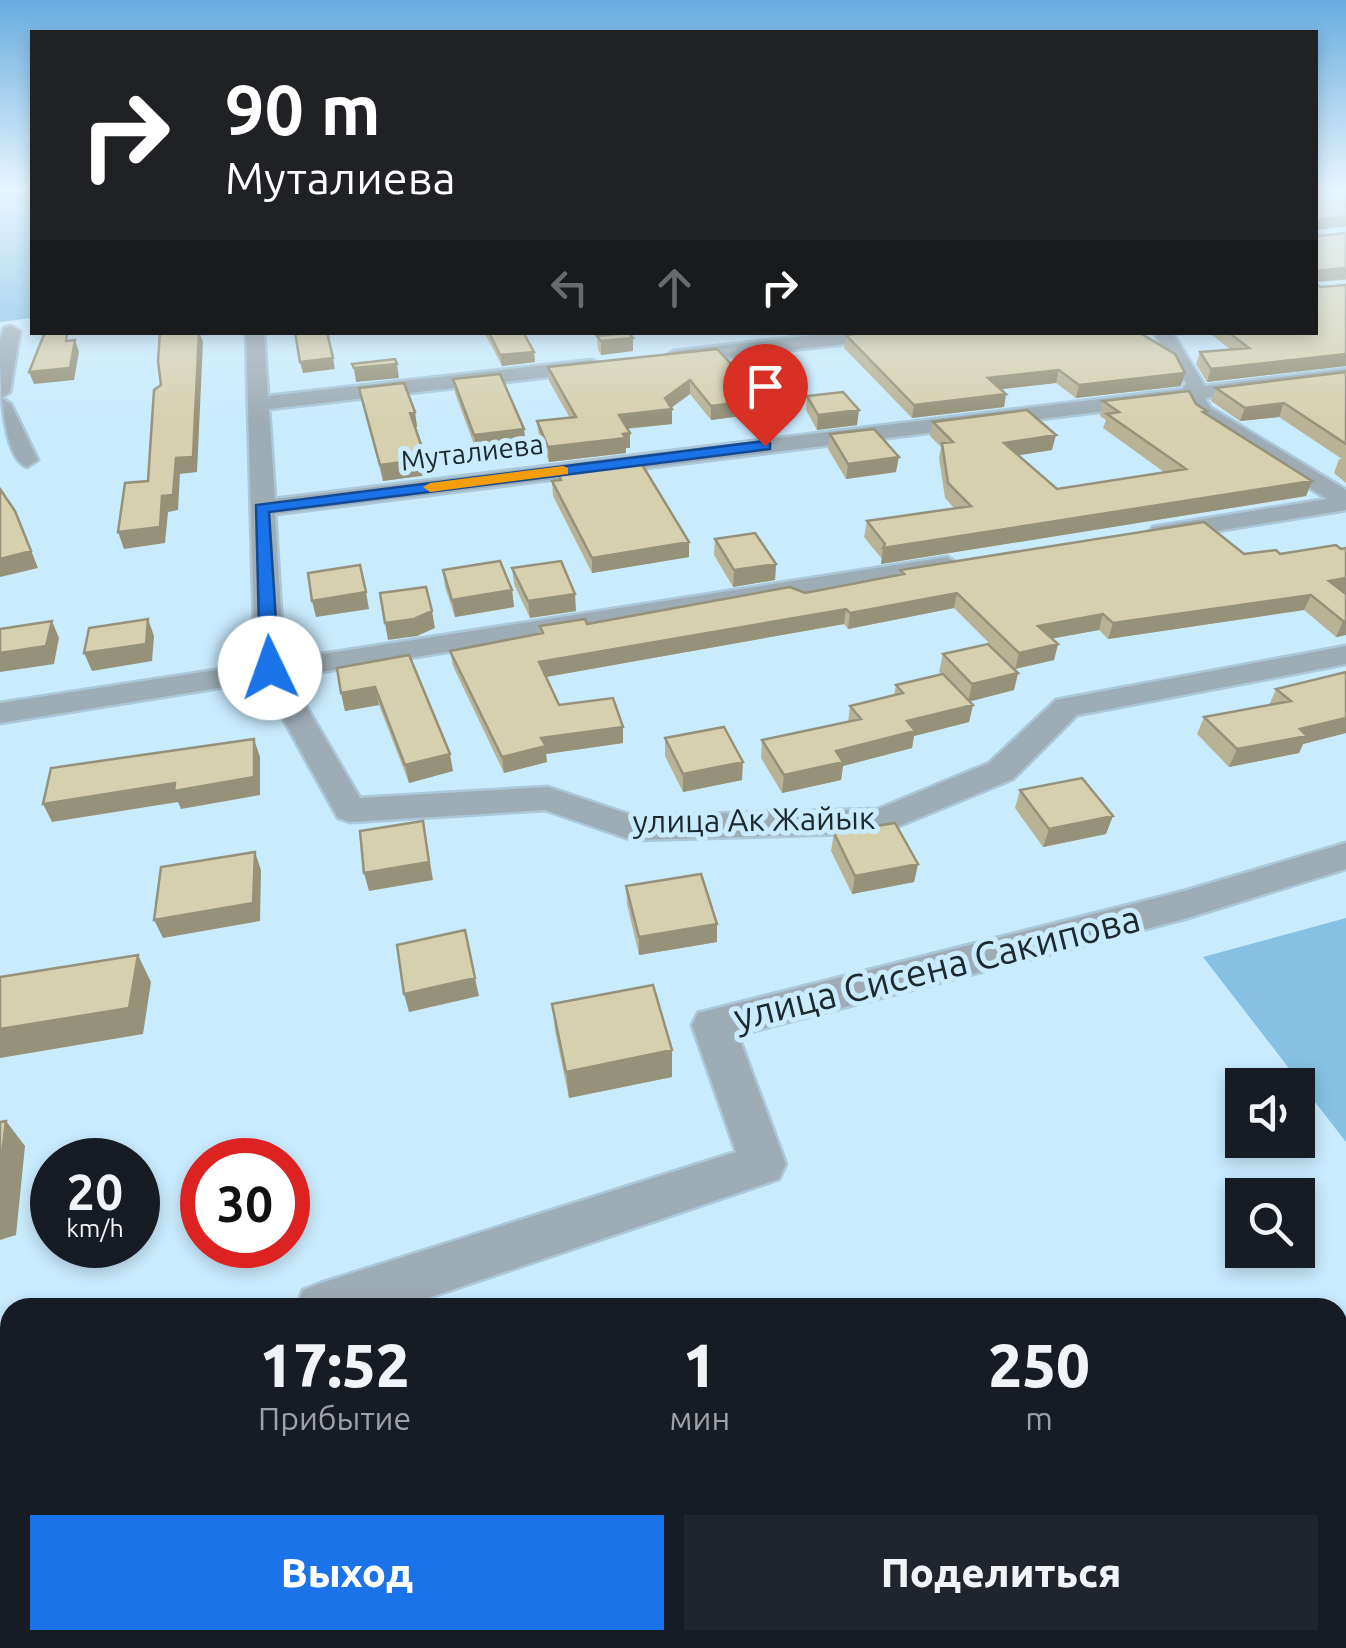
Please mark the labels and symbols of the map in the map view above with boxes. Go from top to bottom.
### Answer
pin [723,344,808,447]
street label: Муталиева [399,427,545,476]
position arrow [218,616,322,720]
street label: улица Ак Жайык [632,799,876,839]
street label: улица Сисена Сакипова [729,896,1144,1038]
speed limit sign: 30 [180,1138,310,1268]

